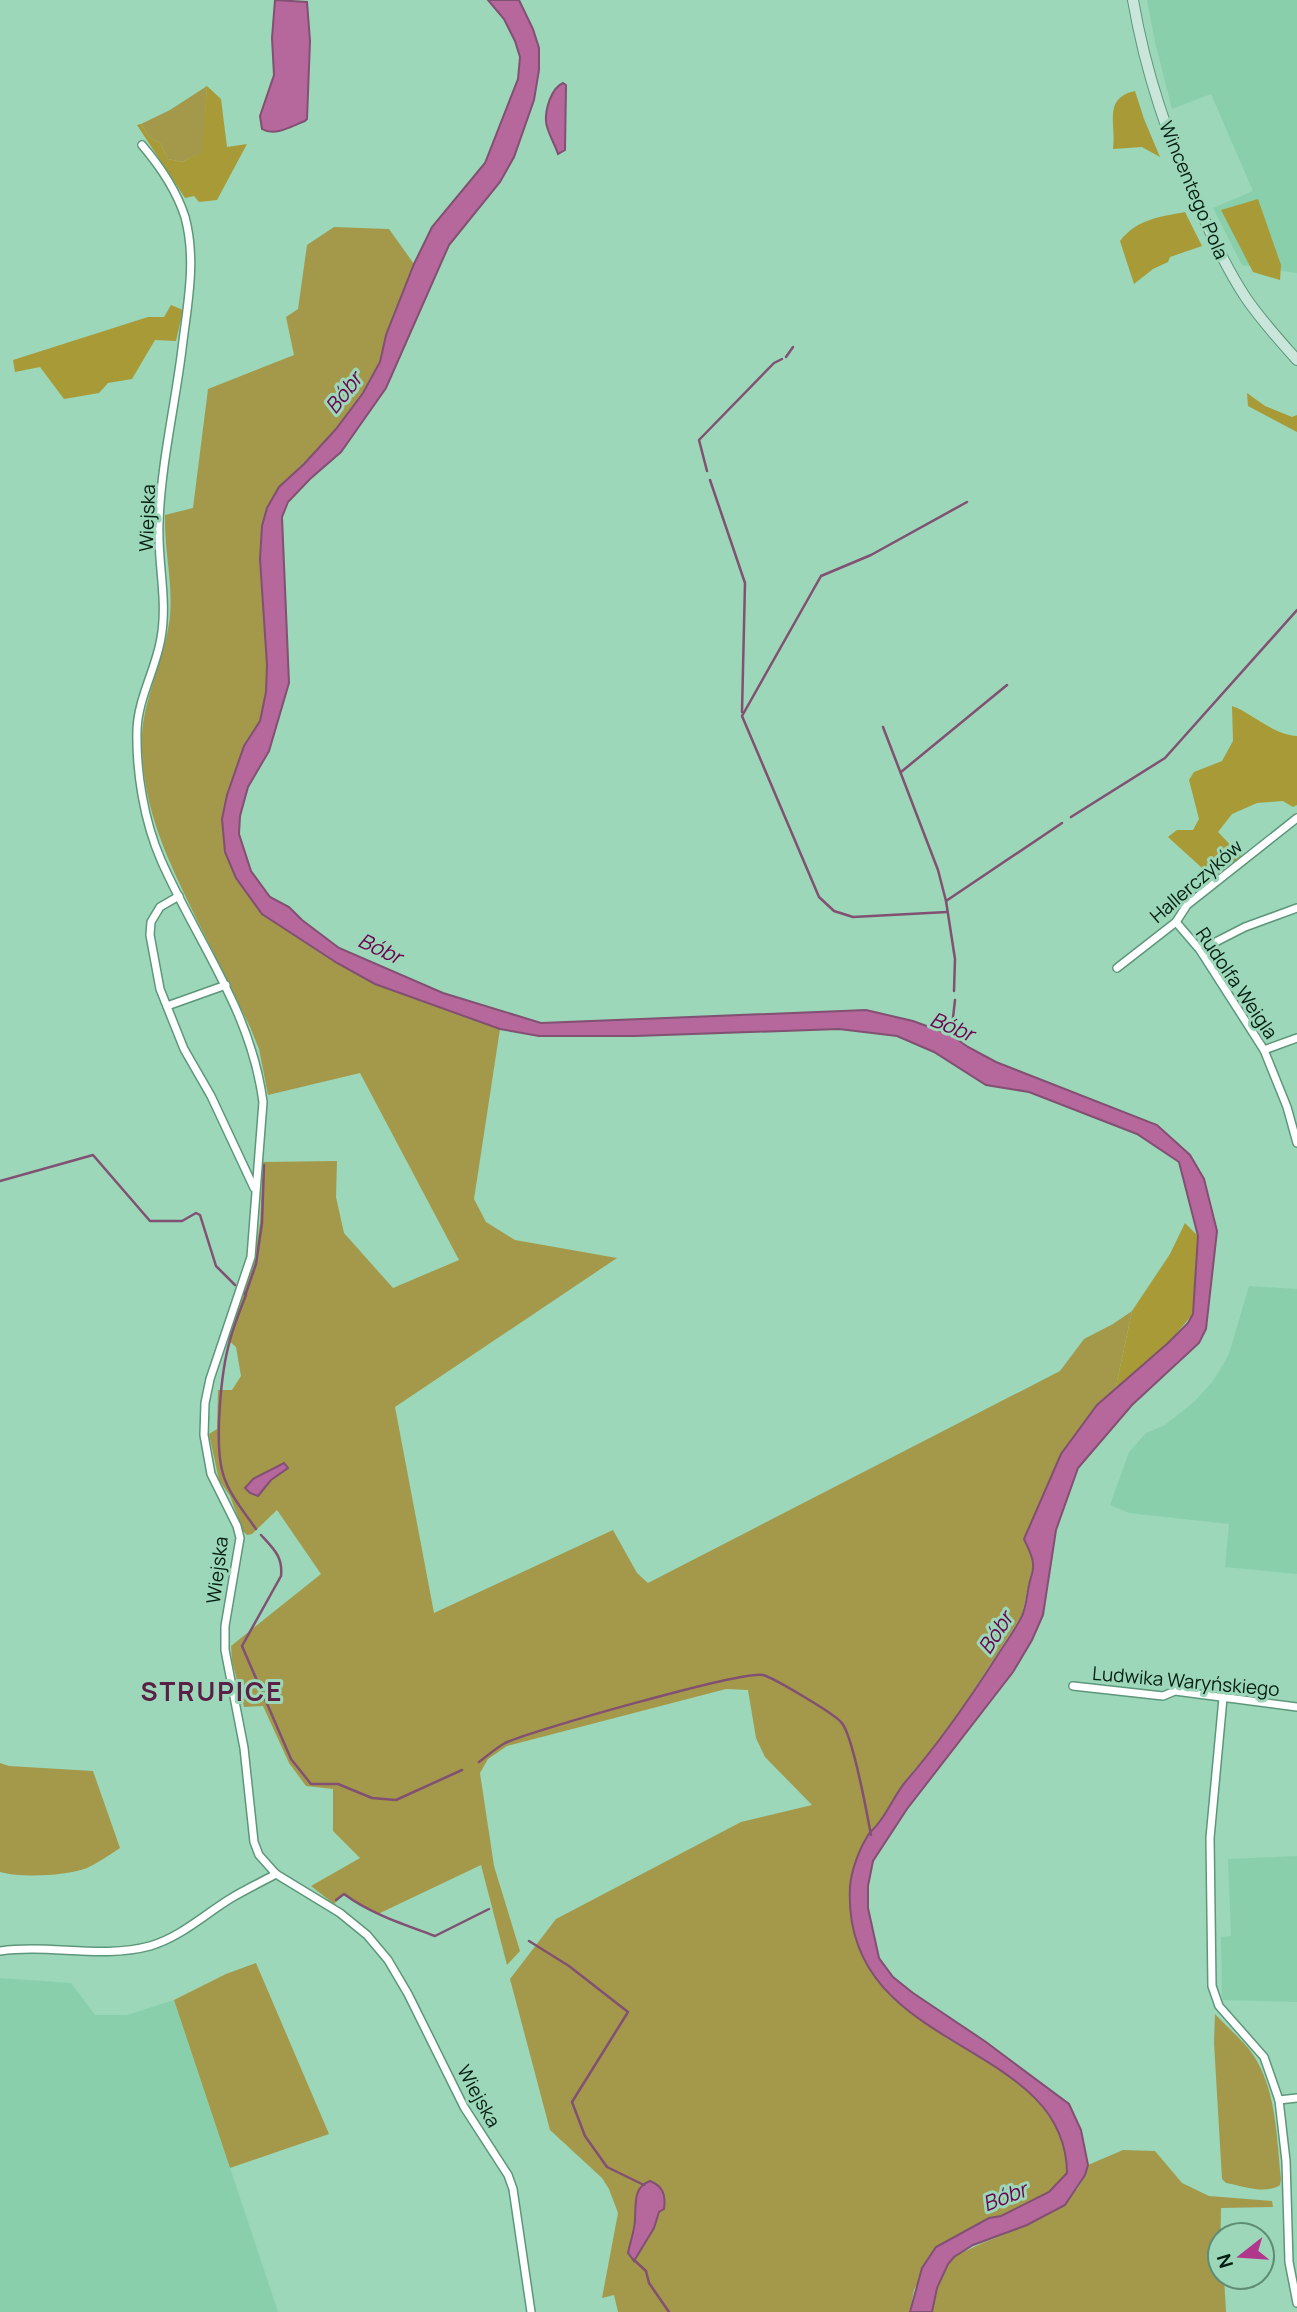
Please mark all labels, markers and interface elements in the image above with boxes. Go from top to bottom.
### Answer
street label: Wincentego Pola [1153,117,1235,263]
water label: Bóbr [318,364,370,419]
street label: Wiejska [133,484,161,552]
street label: Hallerczyków [1144,833,1248,929]
street label: Rudolfa Weigla [1190,922,1284,1044]
water label: Bóbr [354,926,409,971]
water label: Bóbr [926,1005,981,1048]
street label: Wiejska [200,1535,234,1605]
water label: Bóbr [971,1604,1021,1659]
street label: Ludwika Waryńskiego [1091,1660,1281,1702]
district label: STRUPICE [140,1673,284,1709]
street label: Wiejska [451,2060,507,2132]
water label: Bóbr [978,2174,1033,2217]
north arrow [1206,2221,1276,2291]
text: N [1210,2251,1239,2271]

